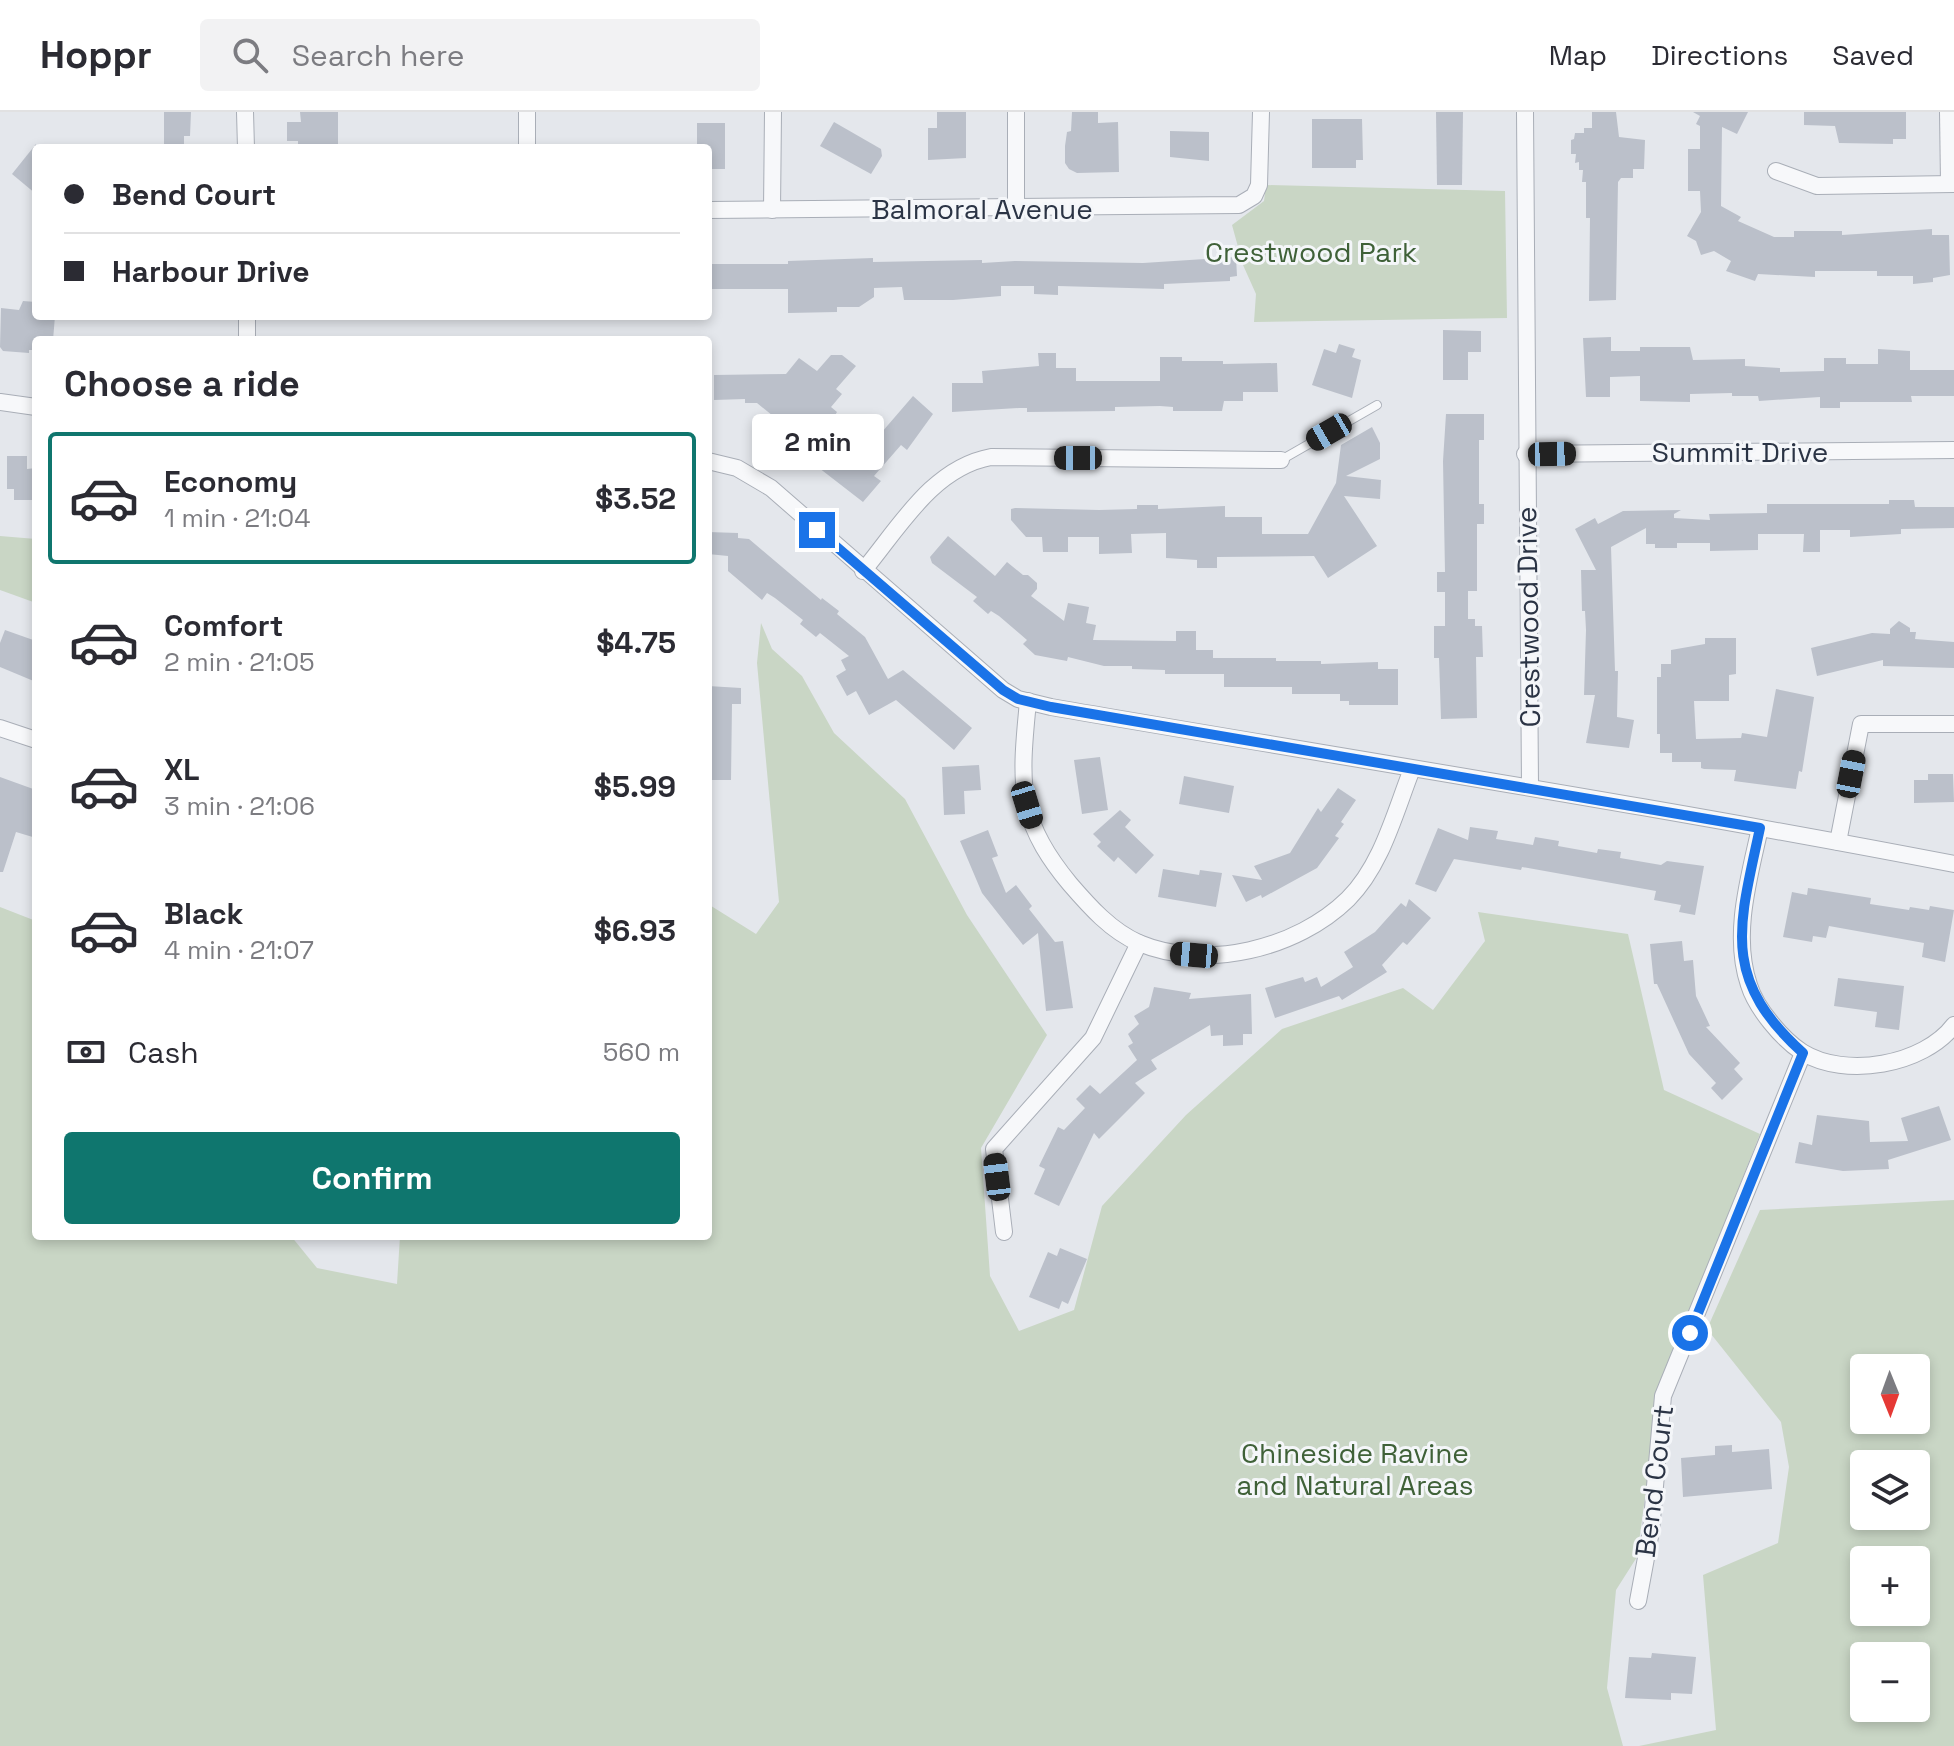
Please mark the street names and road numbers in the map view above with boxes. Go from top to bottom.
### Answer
street label: Balmoral Avenue [871,191,1093,227]
street label: Summit Drive [1652,434,1828,470]
street label: Crestwood Drive [1508,506,1548,728]
street label: Bend Court [1627,1403,1681,1559]

